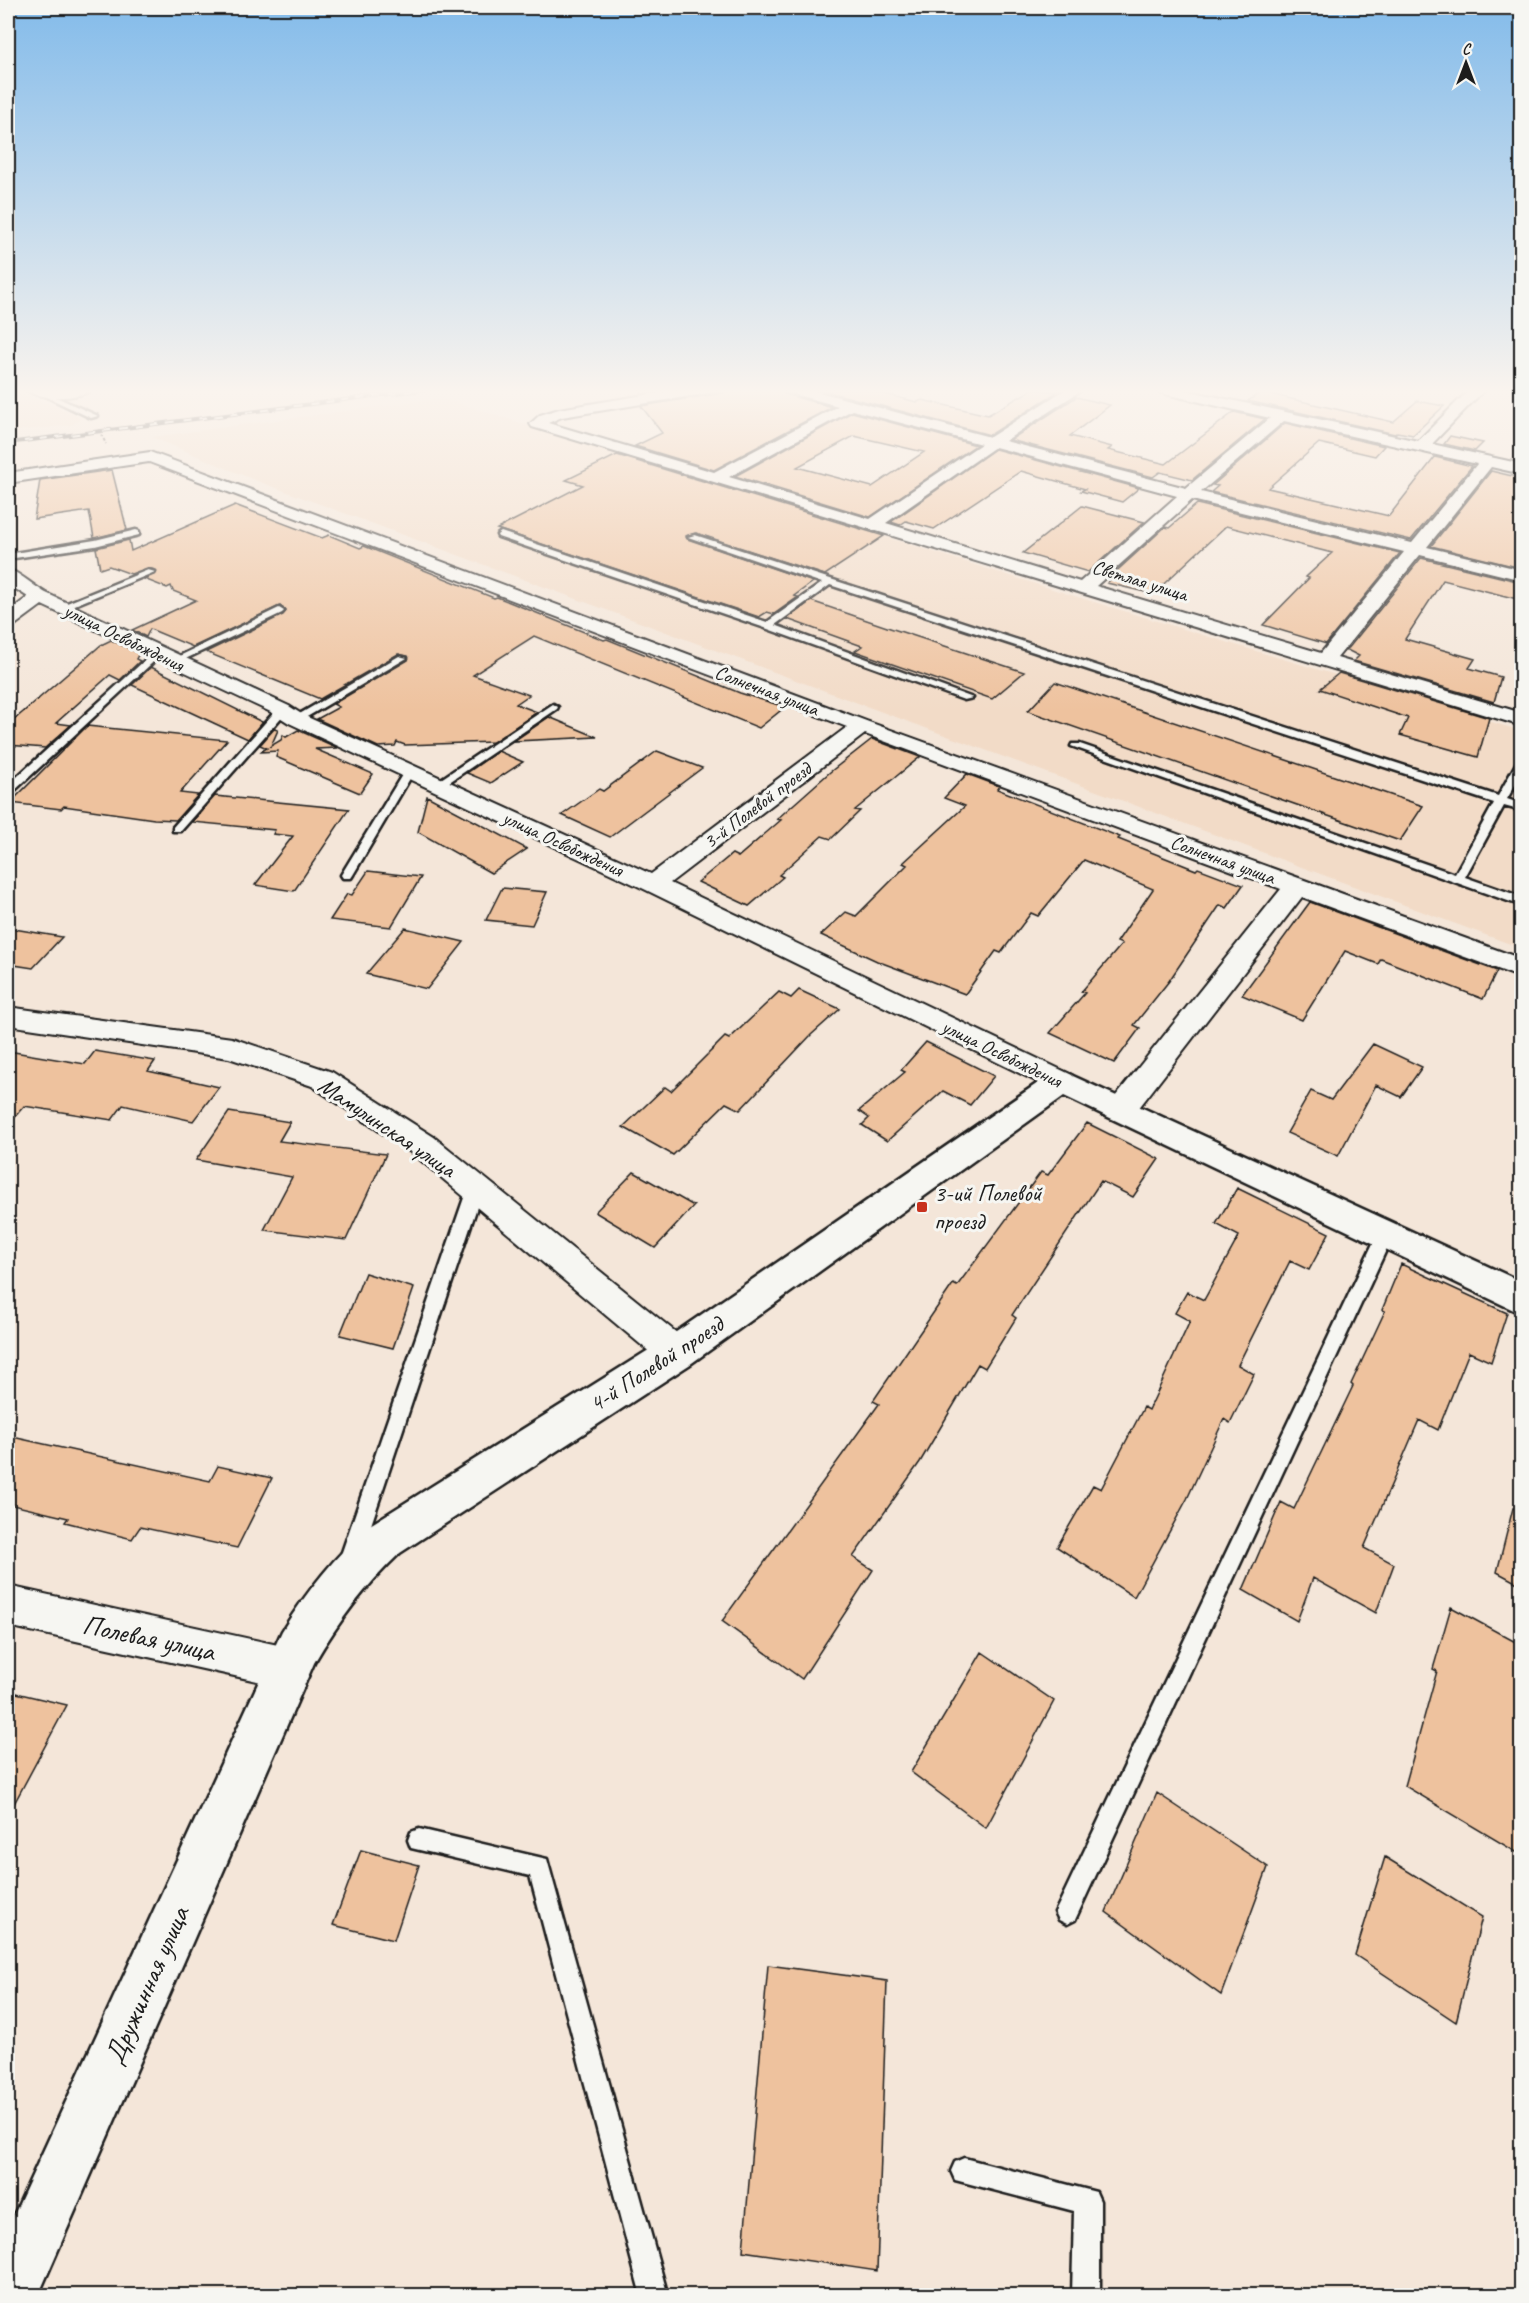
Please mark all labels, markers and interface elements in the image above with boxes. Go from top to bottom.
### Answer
north arrow [1436,33,1496,93]
text: С [1462,39,1472,59]
street label: Светлая улица [1089,554,1192,607]
street label: улица Освобождения [59,597,189,678]
street label: Солнечная улица [711,659,823,722]
street label: 3-й Полевой проезд [698,756,818,854]
street label: улица Освобождения [498,804,629,883]
street label: Солнечная улица [1167,829,1280,890]
street label: улица Освобождения [937,1013,1067,1094]
street label: Мамулинская улица [313,1070,463,1185]
place label: 3-ий Полевой проезд [934,1178,1043,1236]
marker: 3-ий Полевой проезд [915,1200,929,1214]
street label: 4-й Полевой проезд [583,1308,731,1419]
street label: Полевая улица [80,1606,220,1669]
street label: Дружинная улица [96,1899,198,2070]

